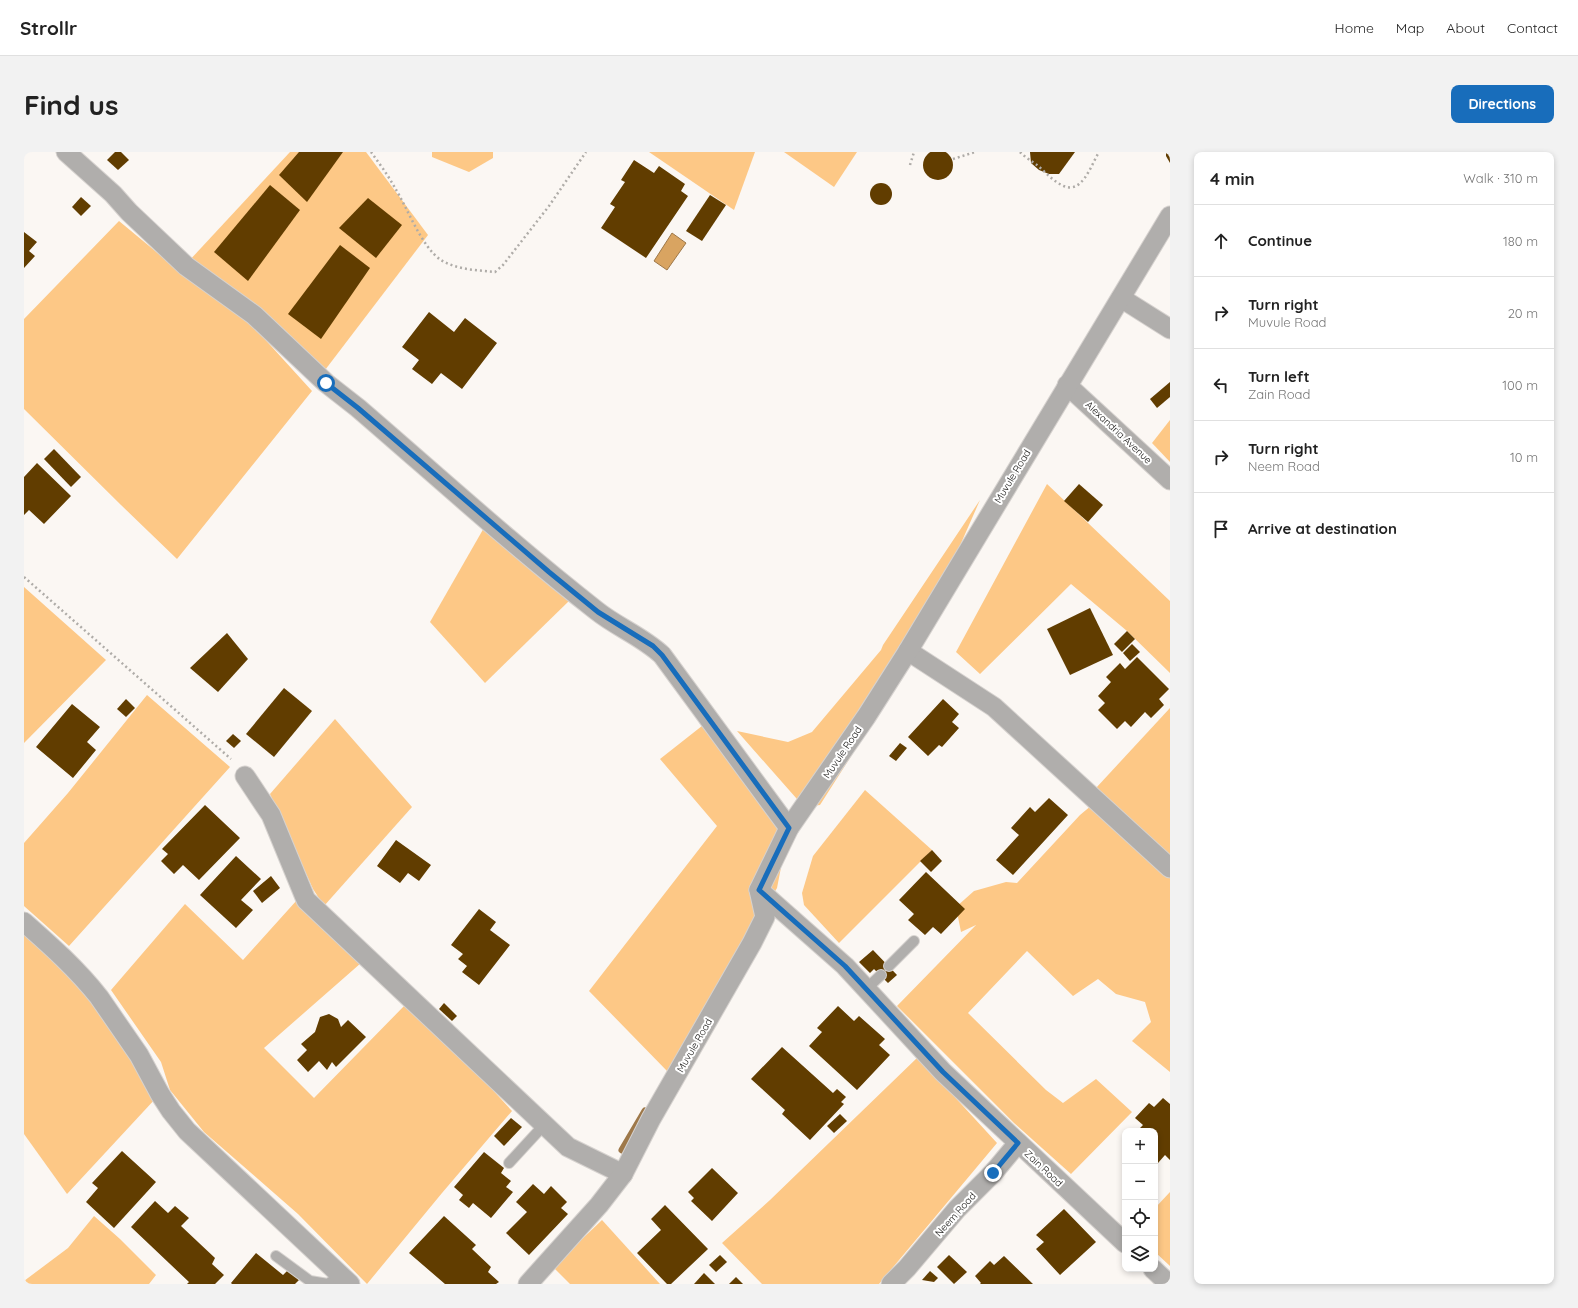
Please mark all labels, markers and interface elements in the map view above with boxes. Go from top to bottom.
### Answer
text: Strollr [20,16,77,40]
text: Home [1335,19,1374,37]
text: Map [1396,19,1424,37]
text: About [1446,19,1485,37]
text: Contact [1507,19,1558,37]
button: Directions [1451,85,1554,123]
text: Find us [24,87,118,122]
text: 4 min [1210,168,1255,189]
text: Walk · 310 m [1463,170,1538,186]
icon: ahead [1210,230,1232,252]
text: Continue [1248,231,1312,250]
text: 180 m [1503,233,1538,249]
text: Turn right [1248,295,1319,314]
icon: right [1210,302,1232,324]
text: 20 m [1508,305,1538,321]
text: Muvule Road [1248,314,1326,330]
text: Turn left [1248,367,1310,386]
route start [317,374,335,392]
icon: left [1210,374,1232,396]
text: 100 m [1502,377,1538,393]
text: Zain Road [1248,386,1310,402]
street label: Alexandria Avenue [1083,398,1155,467]
text: Turn right [1248,439,1319,458]
icon: right [1210,446,1232,468]
street label: Muvule Road [991,447,1034,505]
text: 10 m [1510,449,1538,465]
text: Neem Road [1248,458,1320,474]
icon: arrive [1210,518,1232,540]
text: Arrive at destination [1248,519,1397,538]
street label: Muvule Road [820,724,865,781]
street label: Muvule Road [674,1016,715,1075]
map controls [1122,1128,1158,1272]
button: + [1122,1128,1158,1164]
street label: Zain Road [1022,1147,1066,1189]
route end [984,1164,1002,1182]
button: − [1122,1164,1158,1200]
street label: Neem Road [932,1189,979,1239]
button: locate [1122,1200,1158,1236]
button: layers [1122,1236,1158,1272]

